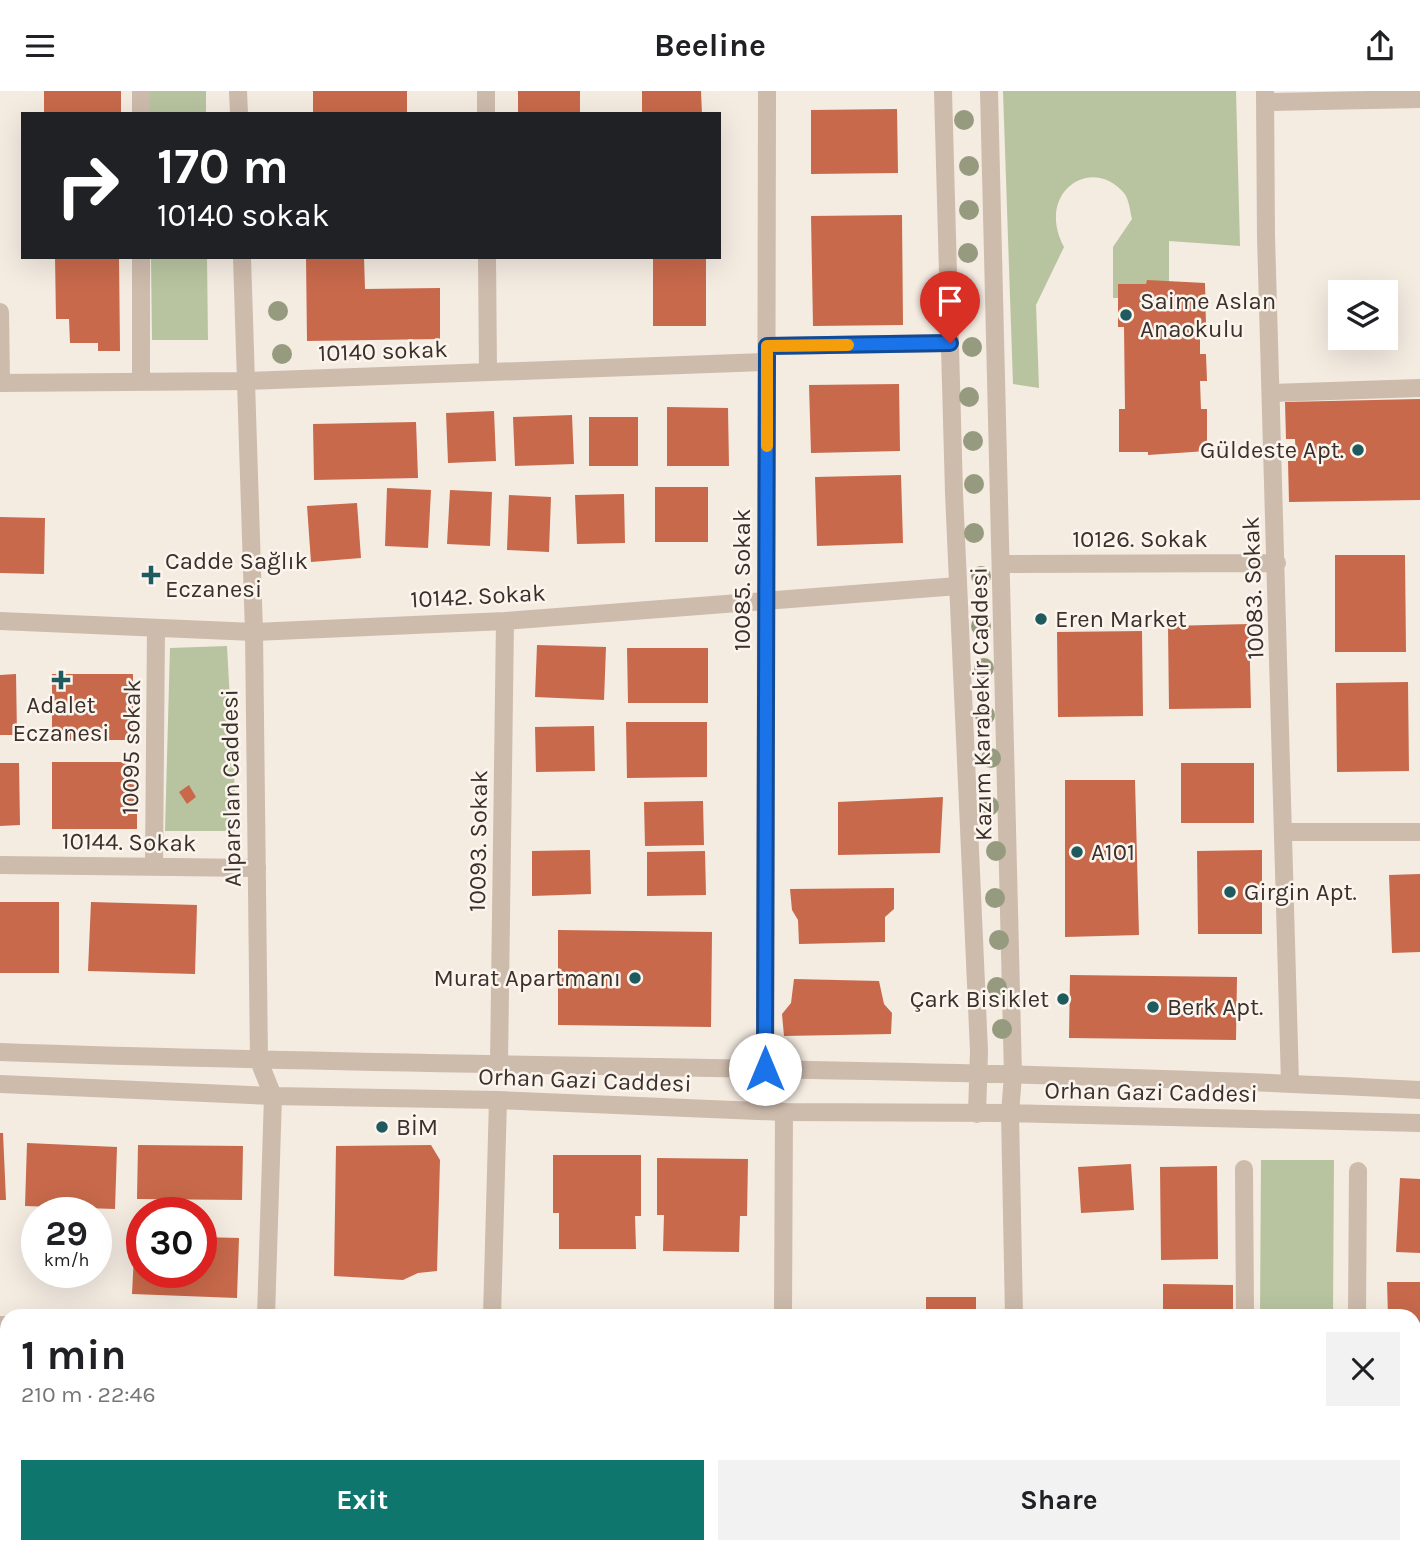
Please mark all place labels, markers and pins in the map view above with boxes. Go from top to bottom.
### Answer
pin [920,271,980,343]
place label: Saime Aslan Anaokulu [1140,287,1276,343]
marker: Saime Aslan Anaokulu [1118,307,1134,323]
place label: Güldeste Apt. [1200,436,1344,464]
marker: Güldeste Apt. [1350,442,1366,458]
place label: Cadde Sağlık Eczanesi [165,547,308,603]
marker: Cadde Sağlık Eczanesi [143,567,159,583]
place label: Eren Market [1055,605,1187,633]
marker: Eren Market [1033,611,1049,627]
marker: Adalet Eczanesi [53,672,69,688]
place label: Adalet Eczanesi [12,691,110,747]
place label: A101 [1091,838,1135,866]
marker: A101 [1069,844,1085,860]
place label: Girgin Apt. [1244,878,1357,906]
marker: Girgin Apt. [1222,884,1238,900]
place label: Murat Apartmanı [433,964,621,992]
marker: Murat Apartmanı [627,970,643,986]
place label: Çark Bisiklet [910,985,1049,1013]
marker: Çark Bisiklet [1055,991,1071,1007]
place label: Berk Apt. [1167,993,1263,1021]
marker: Berk Apt. [1145,999,1161,1015]
place label: BİM [396,1113,438,1141]
marker: BİM [374,1119,390,1135]

